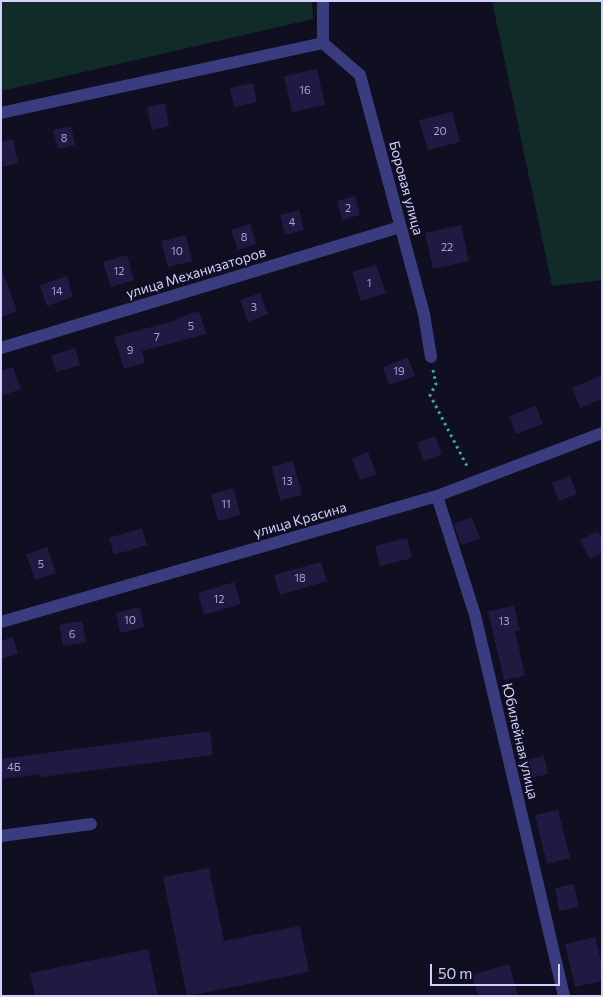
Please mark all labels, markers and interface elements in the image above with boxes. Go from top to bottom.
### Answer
house number: 16 [299,83,311,97]
house number: 20 [433,124,447,138]
house number: 8 [61,131,67,145]
street label: Боровая улица [385,139,427,237]
house number: 2 [345,201,351,215]
house number: 4 [289,215,295,229]
house number: 8 [241,230,247,244]
house number: 22 [441,240,453,254]
street label: улица Механизаторов [124,244,268,302]
house number: 10 [171,244,183,258]
house number: 12 [114,264,124,278]
house number: 1 [367,276,371,290]
house number: 14 [51,284,63,298]
house number: 3 [251,300,257,314]
house number: 5 [188,319,194,333]
house number: 7 [154,330,160,344]
house number: 9 [127,343,133,357]
house number: 19 [393,364,405,378]
house number: 13 [282,474,292,488]
house number: 11 [221,497,231,511]
street label: улица Красина [252,499,348,541]
house number: 5 [38,557,44,571]
house number: 18 [294,571,306,585]
house number: 12 [214,592,224,606]
house number: 10 [124,613,136,627]
house number: 13 [499,614,509,628]
house number: 6 [69,627,75,641]
street label: Юбилейная улица [498,681,542,801]
house number: 4Б [7,760,21,774]
scale bar [433,954,563,986]
text: 50 m [438,964,472,982]

